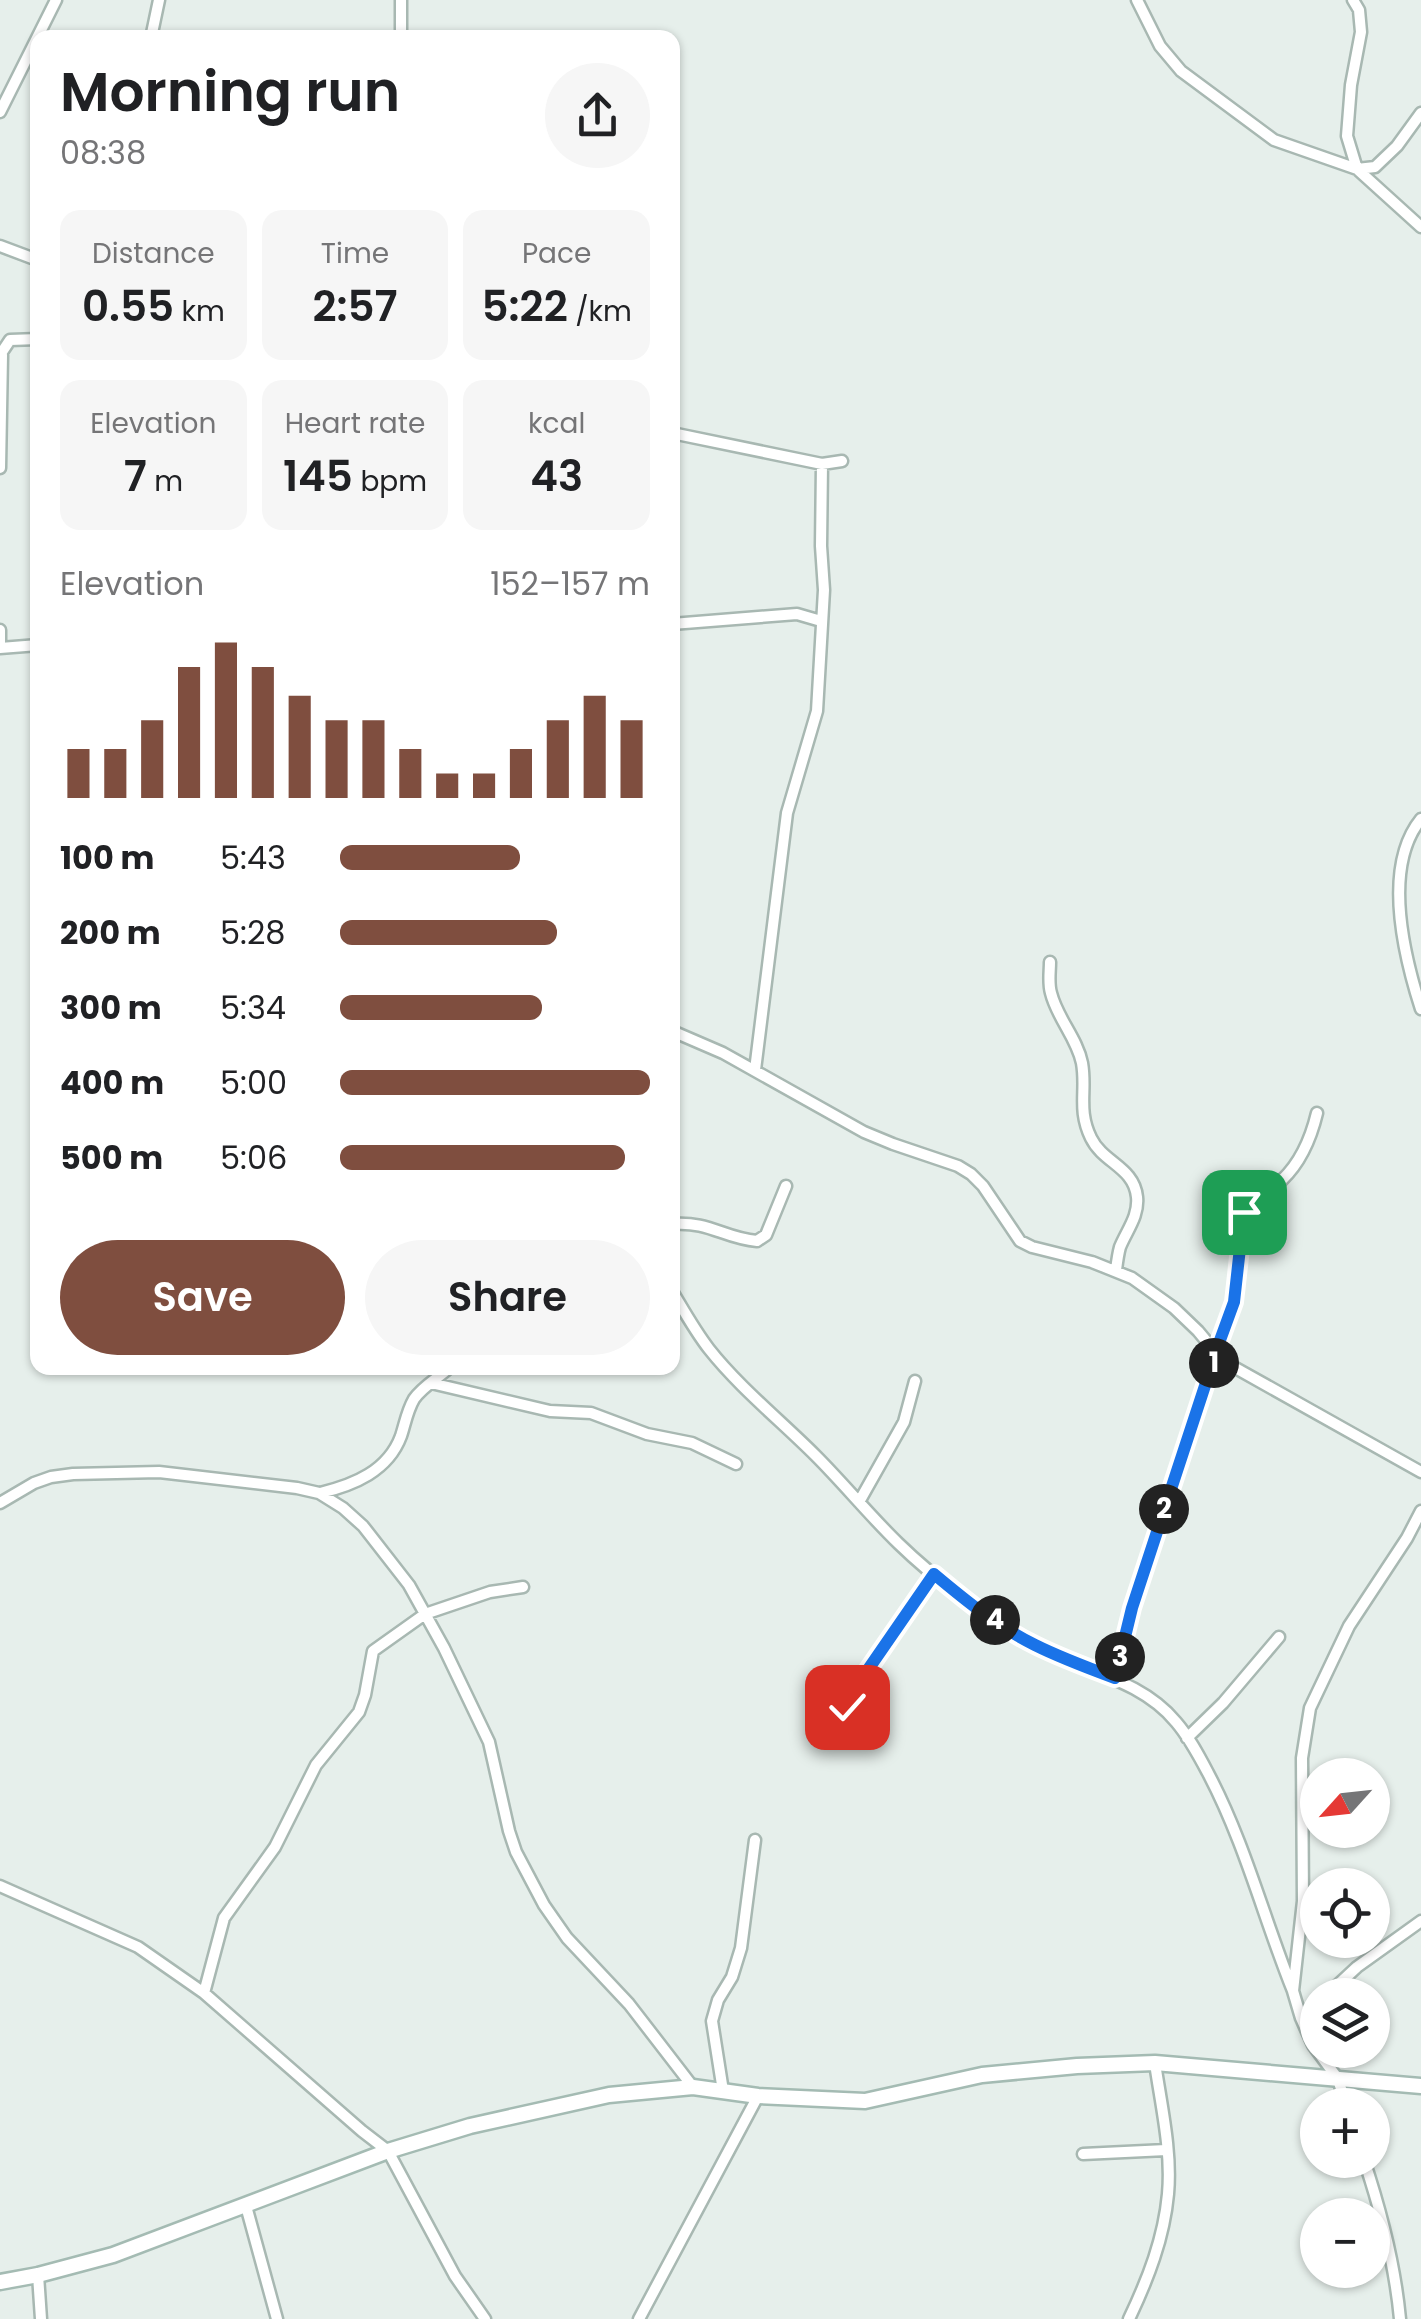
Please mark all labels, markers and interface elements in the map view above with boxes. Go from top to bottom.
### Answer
text: Morning run [60,53,400,130]
button: share [545,63,650,168]
text: 08:38 [60,130,146,175]
text: Distance [92,234,215,273]
text: Time [321,234,389,273]
text: Pace [522,234,591,273]
text: 0.55 [82,277,174,336]
text: 2:57 [312,277,398,336]
text: 5:22 [481,277,568,336]
text: km [174,292,225,331]
text: /km [568,292,632,331]
text: Elevation [90,404,216,443]
text: Heart rate [285,404,425,443]
text: kcal [528,404,585,443]
text: 7 [124,447,147,506]
text: 145 [283,447,353,506]
text: 43 [530,447,583,506]
text: m [147,462,183,501]
text: bpm [353,462,427,501]
text: Elevation [60,561,204,606]
text: 152–157 m [490,561,650,606]
text: 100 m [60,835,154,880]
text: 5:43 [220,835,286,880]
text: 200 m [60,910,161,955]
text: 5:28 [220,910,286,955]
text: 300 m [60,985,162,1030]
text: 5:34 [220,985,286,1030]
text: 400 m [60,1060,164,1105]
text: 5:00 [220,1060,287,1105]
text: 500 m [60,1135,163,1180]
text: 5:06 [220,1135,287,1180]
pin [1202,1170,1287,1255]
icon: arrive [1217,1185,1272,1240]
button: Save [60,1240,345,1355]
button: Share [365,1240,650,1355]
pin: 1 [1189,1338,1239,1388]
text: 1 [1209,1343,1219,1382]
pin: 2 [1139,1484,1189,1534]
text: 2 [1156,1489,1172,1528]
pin: 4 [970,1595,1020,1645]
text: 4 [986,1600,1004,1639]
pin: 3 [1095,1632,1145,1682]
text: 3 [1112,1637,1128,1676]
pin [805,1665,890,1750]
icon: check [820,1680,875,1735]
north arrow [1300,1758,1390,1848]
map controls [1300,1758,1390,2288]
button: locate [1300,1868,1390,1958]
button: layers [1300,1978,1390,2068]
button: + [1300,2088,1390,2178]
button: − [1300,2198,1390,2288]

